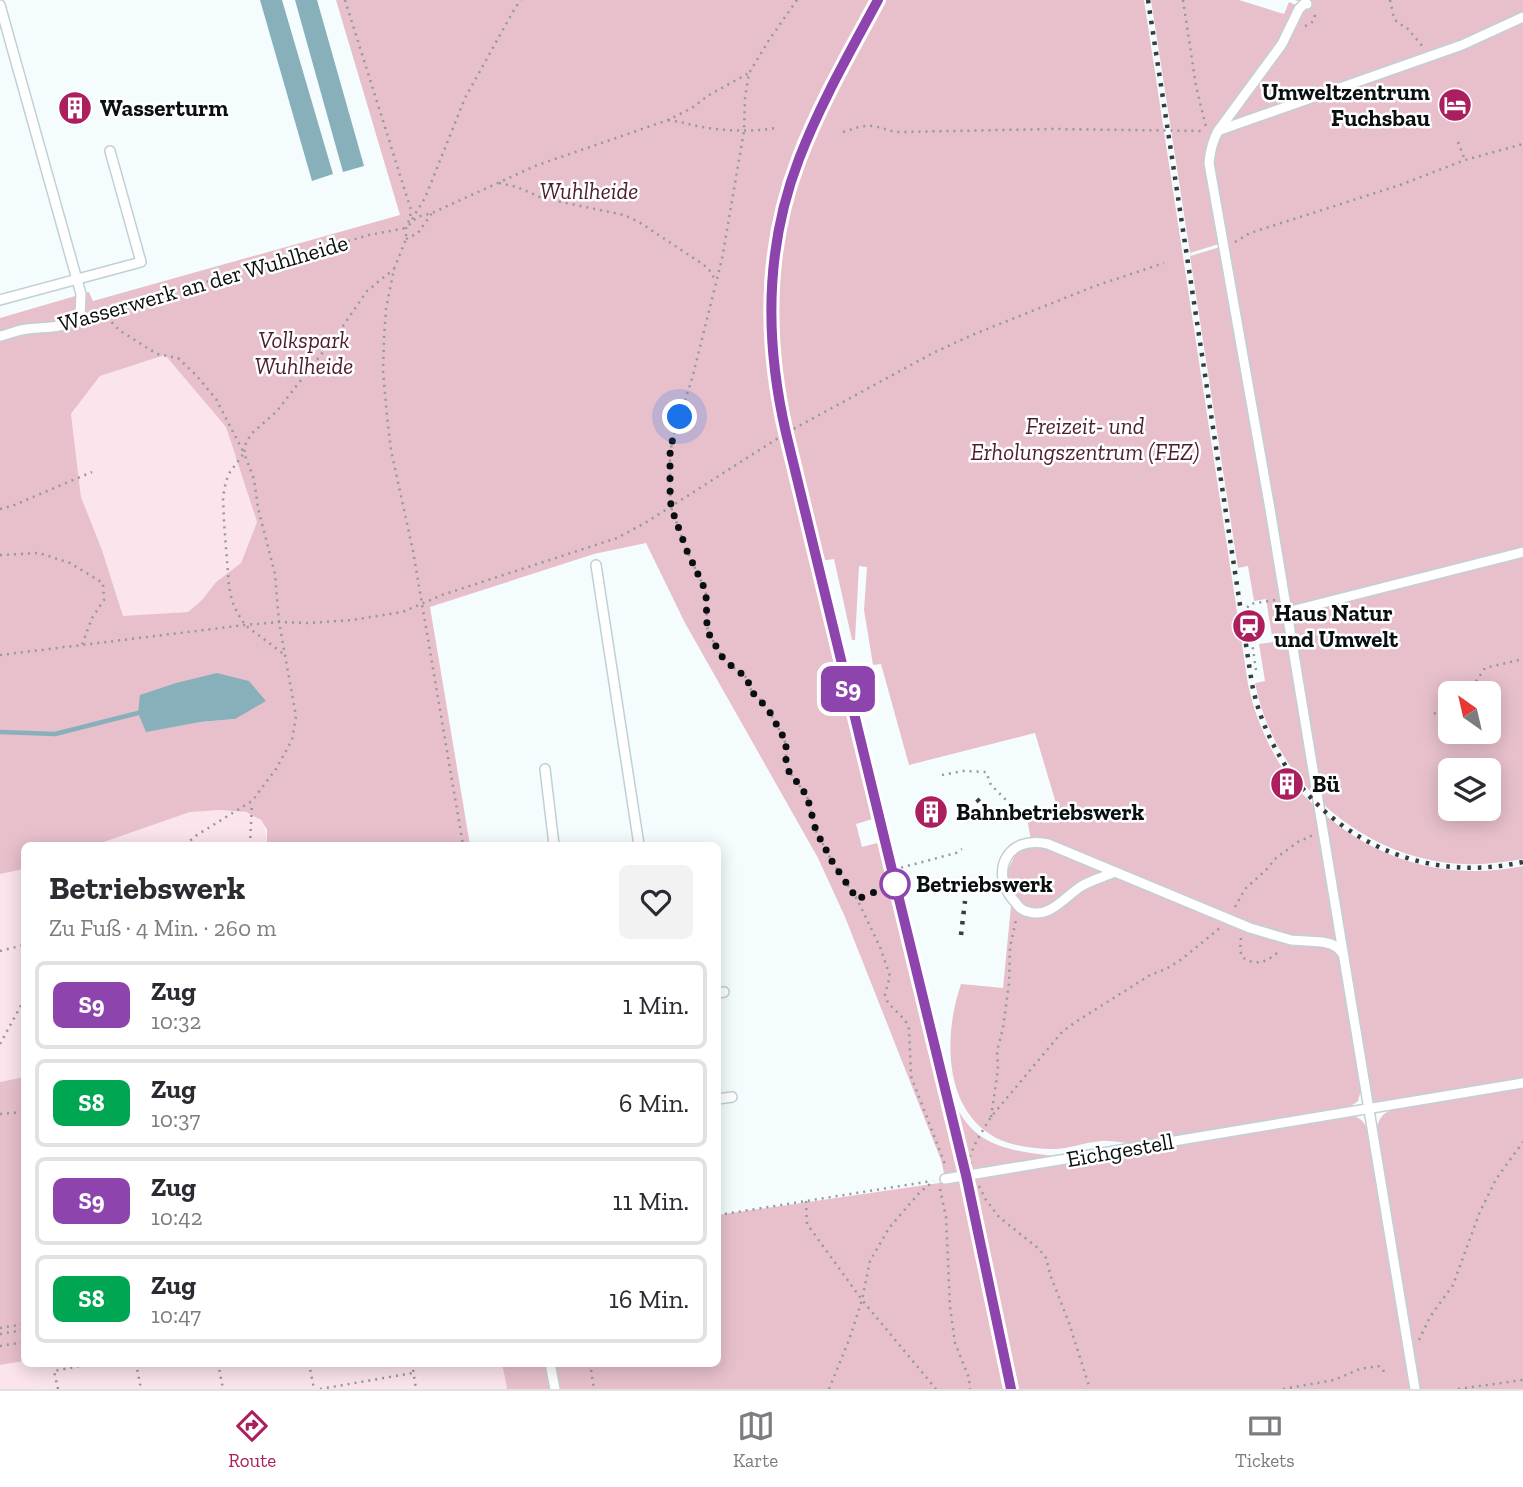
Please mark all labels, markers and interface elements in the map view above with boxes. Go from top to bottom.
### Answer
place label: Umweltzentrum Fuchsbau [1262,78,1431,132]
hotel icon: Umweltzentrum Fuchsbau [1436,86,1474,124]
building icon: Wasserturm [56,89,94,127]
place label: Wasserturm [100,94,228,122]
park label: Wuhlheide [540,177,638,205]
street label: Wasserwerk an der Wuhlheide [55,228,351,338]
park label: Volkspark Wuhlheide [255,326,353,380]
your location [662,399,697,434]
park label: Freizeit- und Erholungszentrum (FEZ) [971,412,1199,466]
place label: Haus Natur und Umwelt [1274,599,1399,653]
station icon: Haus Natur und Umwelt [1230,607,1268,645]
line badge: S9 [816,666,880,712]
text: S9 [835,674,861,703]
north arrow [1438,681,1502,744]
map controls [1438,681,1501,821]
button: layers [1438,758,1501,821]
building icon: Bü [1268,765,1306,803]
place label: Bü [1312,770,1340,798]
building icon: Bahnbetriebswerk [912,793,950,831]
place label: Bahnbetriebswerk [956,798,1144,826]
button: heart [619,865,693,939]
text: Betriebswerk [49,868,245,907]
marker: Betriebswerk [880,869,910,899]
place label: Betriebswerk [916,870,1053,898]
text: Zu Fuß · 4 Min. · 260 m [49,914,276,942]
text: Zug [151,975,196,1007]
text: 1 Min. [622,989,689,1021]
text: S9 [78,990,105,1019]
text: 10:32 [151,1007,201,1035]
text: Zug [151,1073,196,1105]
text: 6 Min. [619,1087,689,1119]
text: S8 [78,1088,105,1117]
text: 10:37 [151,1105,200,1133]
street label: Eichgestell [1064,1127,1176,1173]
text: Zug [151,1171,196,1203]
text: 11 Min. [612,1185,689,1217]
text: S9 [78,1186,105,1215]
text: 10:42 [151,1203,203,1231]
text: Zug [151,1269,196,1301]
text: 16 Min. [609,1283,689,1315]
text: S8 [78,1284,105,1313]
text: 10:47 [151,1301,201,1329]
tab: Route [228,1407,276,1472]
tab: Karte [733,1407,778,1472]
tab: Tickets [1235,1407,1295,1472]

